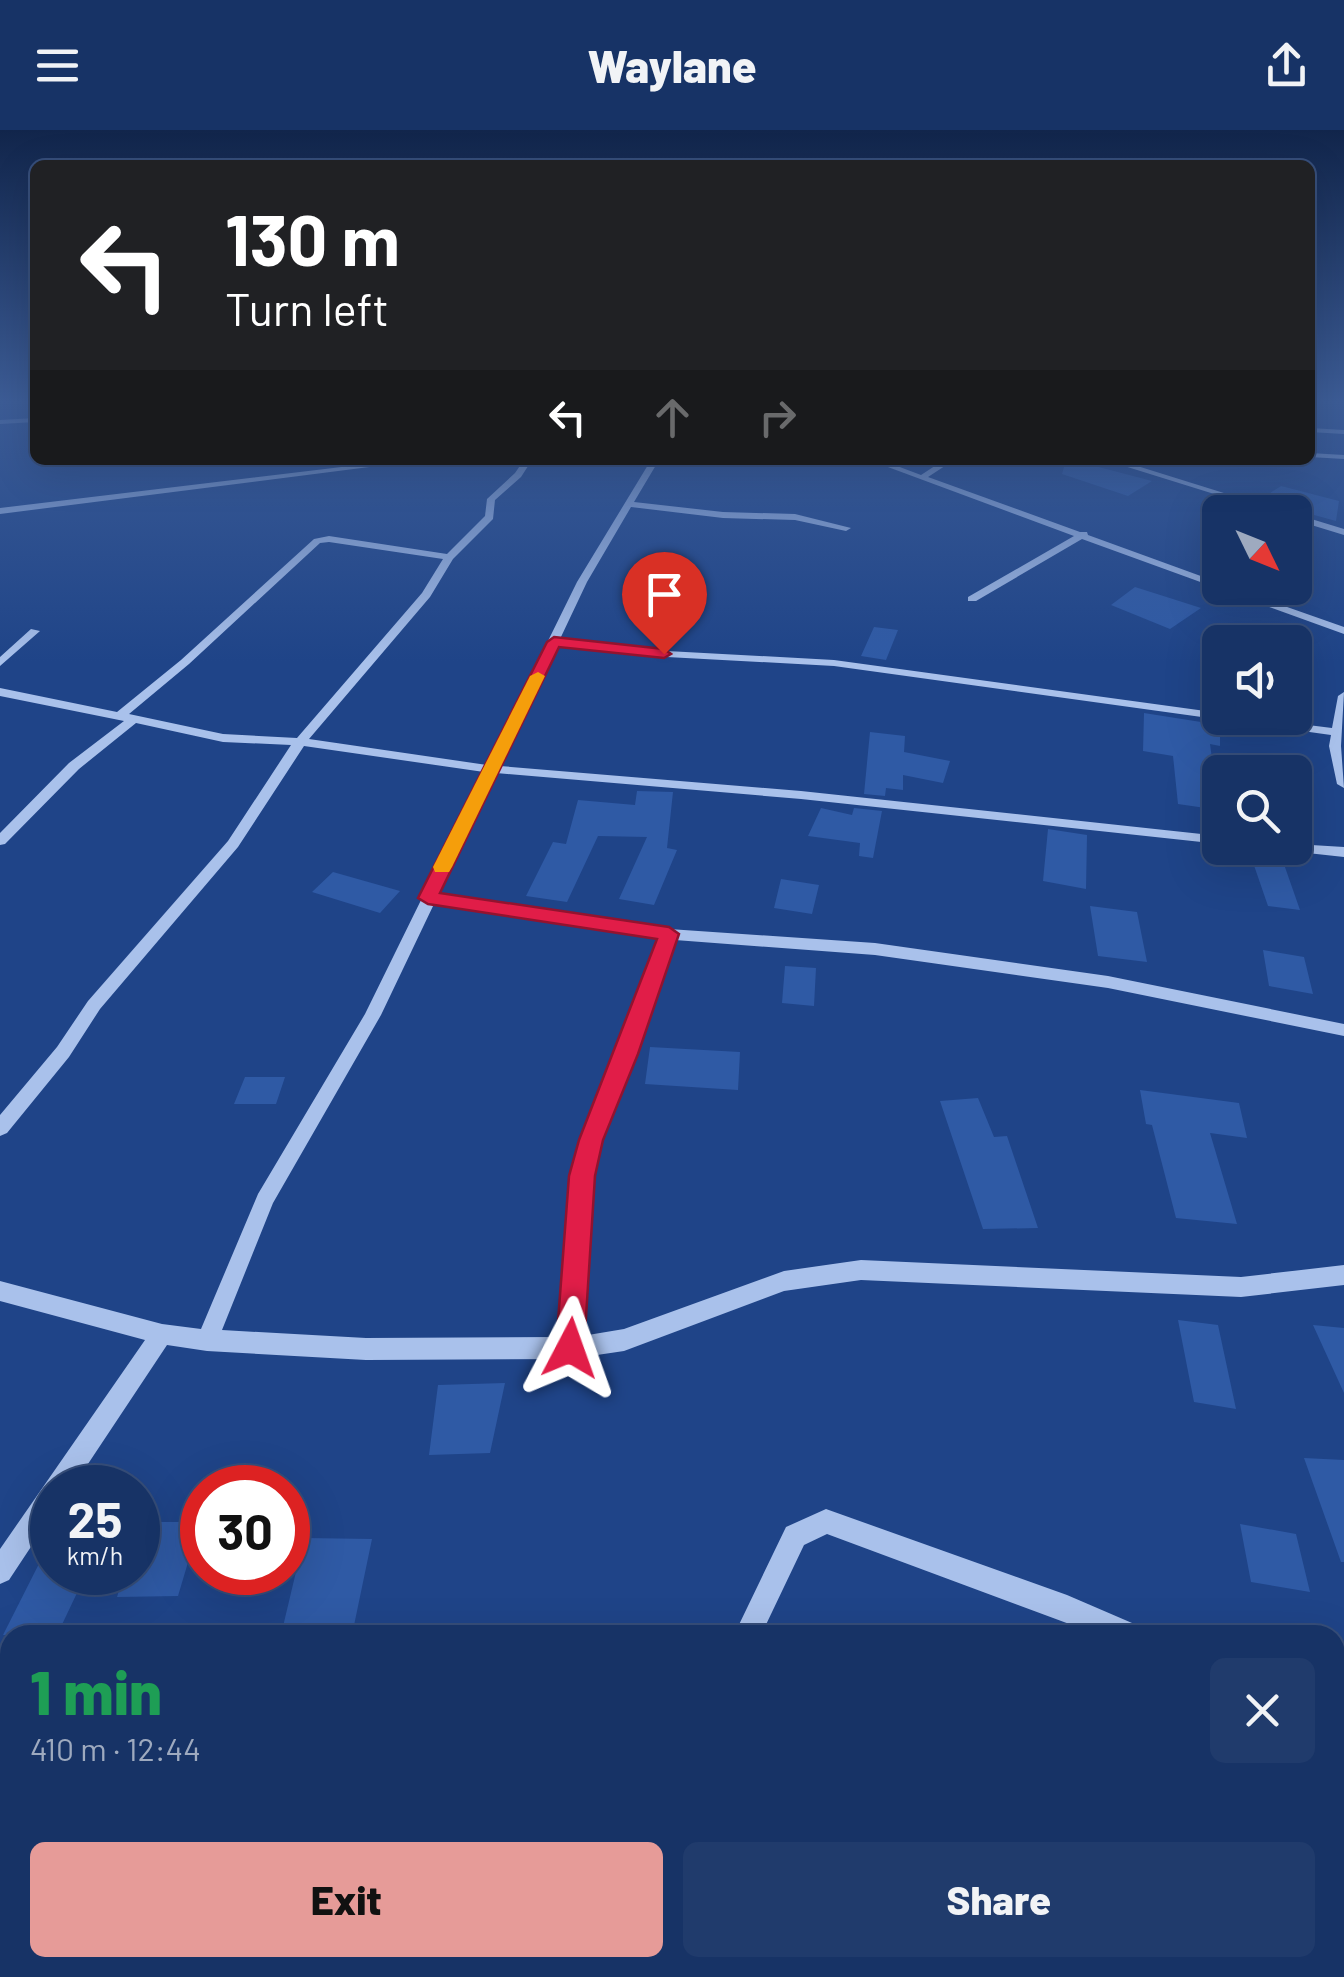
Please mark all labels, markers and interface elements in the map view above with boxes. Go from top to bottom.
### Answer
icon: menu [30,38,85,93]
text: Waylane [587,38,757,92]
icon: share [1259,38,1314,93]
text: 130 m [225,196,400,280]
icon: left [60,200,190,330]
text: Turn left [225,281,389,335]
icon: left [540,390,595,445]
icon: ahead [645,390,700,445]
icon: right [750,390,805,445]
north arrow [1202,495,1312,605]
map controls [1202,495,1312,865]
pin [622,552,707,655]
icon: arrive [637,567,692,622]
button: sound [1202,625,1312,735]
button: search [1202,755,1312,865]
position arrow [518,1296,622,1400]
speed limit sign: 30 [180,1465,310,1595]
text: 25 [68,1488,122,1548]
text: km/h [67,1540,123,1570]
text: 1 min [30,1655,162,1727]
button: close [1210,1658,1315,1763]
text: 410 m · 12:44 [30,1729,201,1767]
button: Exit [30,1842,663,1957]
button: Share [683,1842,1315,1957]

